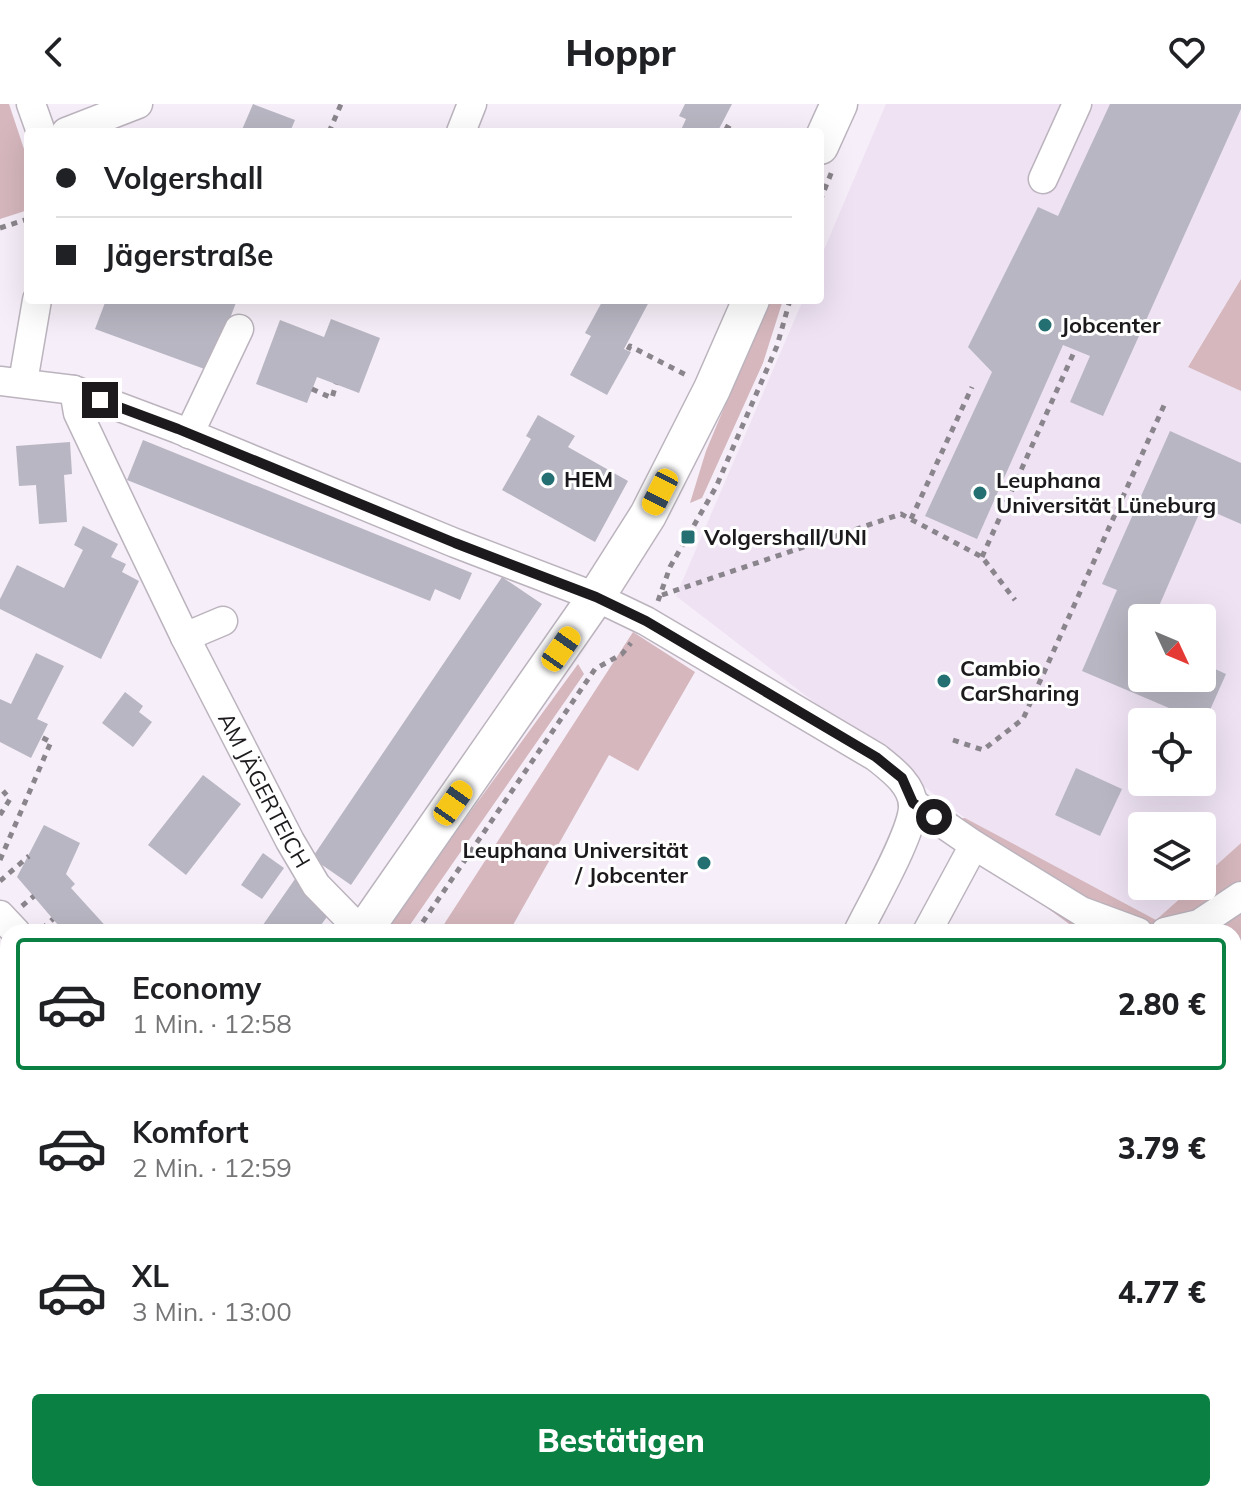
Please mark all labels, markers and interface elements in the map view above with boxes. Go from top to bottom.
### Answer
icon: back [32,30,76,74]
text: Hoppr [565,30,676,75]
icon: heart [1165,30,1209,74]
text: Volgershall [104,159,263,197]
text: Jägerstraße [104,236,273,274]
place label: Jobcenter [1061,311,1161,339]
marker: Jobcenter [1036,316,1054,334]
route end [82,382,118,418]
place label: HEM [564,465,613,493]
car [638,465,682,519]
place label: Leuphana Universität Lüneburg [996,466,1216,519]
marker: HEM [539,470,557,488]
marker: Leuphana Universität Lüneburg [971,484,989,502]
place label: Volgershall/UNI [703,523,867,551]
marker: Volgershall/UNI [679,528,697,546]
north arrow [1128,604,1216,692]
map controls [1128,604,1216,900]
car [537,622,585,676]
place label: Cambio CarSharing [960,654,1079,707]
marker: Cambio CarSharing [935,672,953,690]
street label: AM JÄGERTEICH [212,708,317,873]
button: locate [1128,708,1216,796]
car [429,776,477,830]
route start [916,799,952,835]
button: layers [1128,812,1216,900]
place label: Leuphana Universität / Jobcenter [462,836,688,889]
marker: Leuphana Universität / Jobcenter [695,854,713,872]
icon: car [36,968,108,1040]
text: Economy [132,969,261,1007]
text: 2.80 € [1118,985,1206,1023]
text: 1 Min. · 12:58 [132,1007,292,1040]
icon: car [36,1112,108,1184]
text: Komfort [132,1113,249,1151]
text: 3.79 € [1118,1129,1206,1167]
text: 2 Min. · 12:59 [132,1151,292,1184]
icon: car [36,1256,108,1328]
text: XL [132,1257,169,1295]
text: 4.77 € [1118,1273,1206,1311]
text: 3 Min. · 13:00 [132,1295,292,1328]
button: Bestätigen [32,1394,1210,1486]

